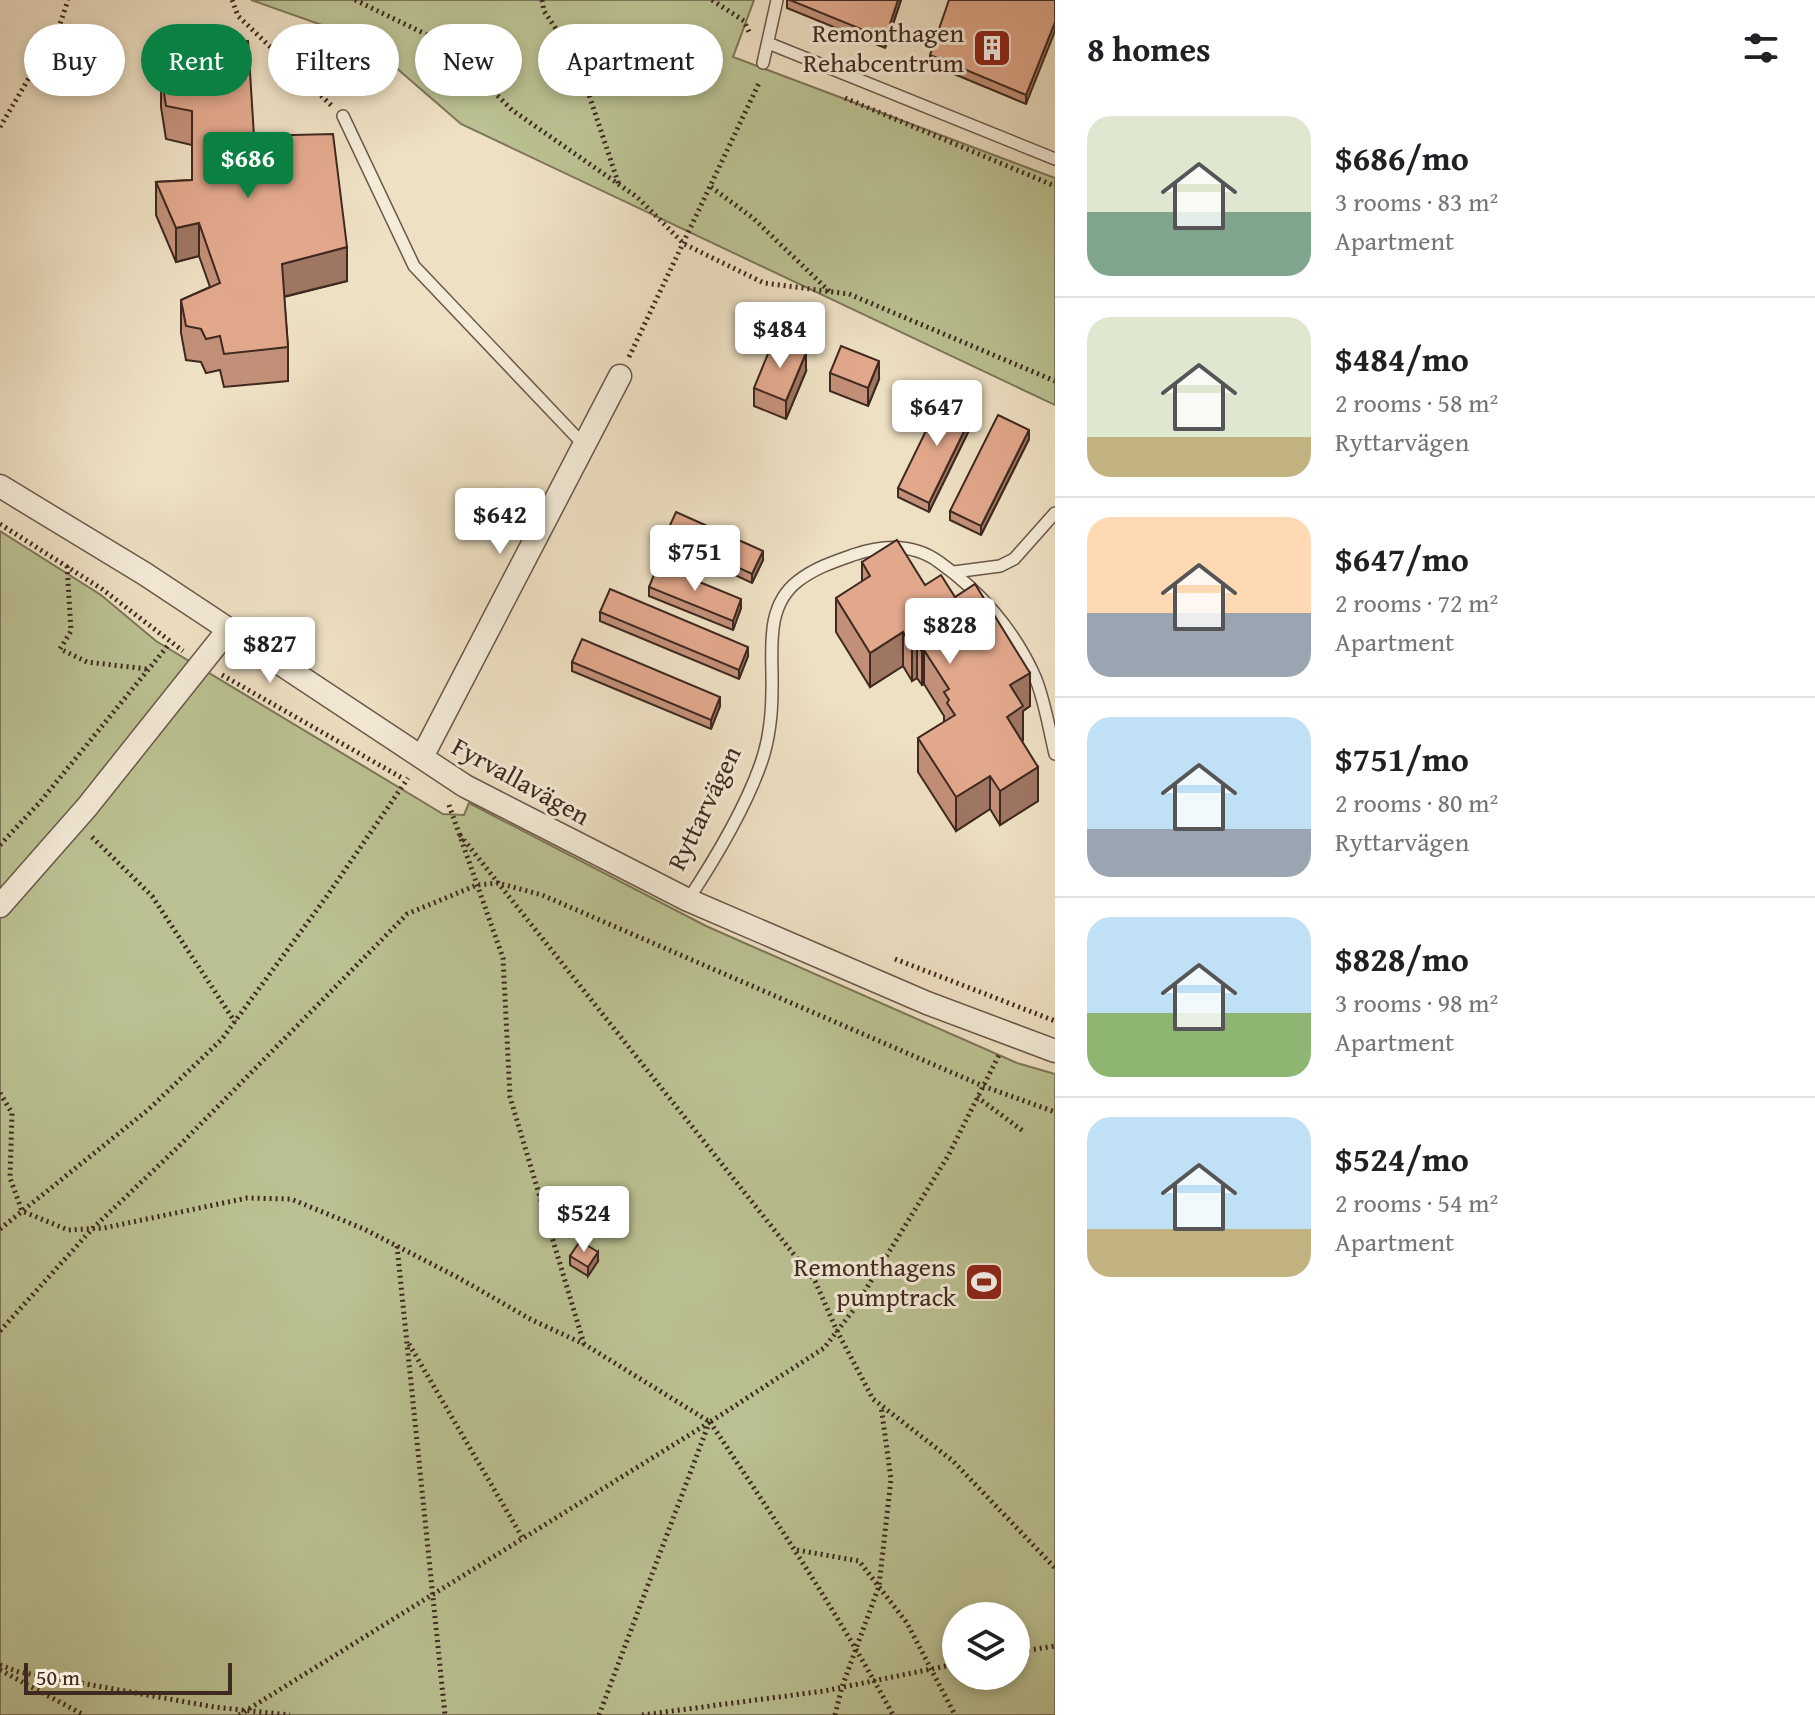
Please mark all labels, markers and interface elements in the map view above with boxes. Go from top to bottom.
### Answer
place label: Remonthagen Rehabcentrum [803,13,964,82]
chip: Buy [24,24,125,96]
chip: Rent [141,24,252,96]
chip: Filters [268,24,399,96]
chip: New [415,24,522,96]
chip: Apartment [538,24,723,96]
text: 8 homes [1087,24,1211,73]
icon: filters [1739,26,1783,70]
building icon: Remonthagen Rehabcentrum [971,27,1013,69]
pin: $686 [201,132,295,200]
text: $686/mo [1335,133,1469,182]
text: $686 [221,138,275,177]
icon: home [1151,148,1247,244]
text: 3 rooms · 83 m² [1335,182,1498,221]
text: Apartment [1335,221,1454,260]
pin: $484 [733,302,827,370]
text: $484 [753,308,807,347]
text: $484/mo [1335,334,1469,383]
icon: home [1151,349,1247,445]
pin: $647 [890,380,984,448]
text: 2 rooms · 58 m² [1335,383,1498,422]
text: $647 [910,386,964,425]
text: Ryttarvägen [1335,422,1469,461]
pin: $642 [453,488,547,556]
text: $642 [473,494,527,533]
pin: $751 [648,525,742,593]
text: $751 [668,531,722,570]
text: $647/mo [1335,534,1469,583]
icon: home [1151,549,1247,645]
text: 2 rooms · 72 m² [1335,583,1498,622]
pin: $828 [903,598,997,666]
text: $828 [923,604,977,643]
pin: $827 [223,617,317,685]
text: Apartment [1335,622,1454,661]
text: $827 [243,623,297,662]
street label: Fyrvallavägen [445,727,598,835]
text: $751/mo [1335,734,1469,783]
street label: Ryttarvägen [657,739,751,877]
icon: home [1151,749,1247,845]
text: 2 rooms · 80 m² [1335,783,1498,822]
text: Ryttarvägen [1335,822,1469,861]
text: $828/mo [1335,934,1469,983]
icon: home [1151,949,1247,1045]
text: 3 rooms · 98 m² [1335,983,1498,1022]
text: Apartment [1335,1022,1454,1061]
text: $524/mo [1335,1134,1469,1183]
icon: home [1151,1149,1247,1245]
text: 2 rooms · 54 m² [1335,1183,1498,1222]
pin: $524 [537,1186,631,1254]
text: $524 [557,1192,611,1231]
text: Apartment [1335,1222,1454,1261]
place label: Remonthagens pumptrack [794,1247,957,1316]
sports icon: Remonthagens pumptrack [963,1261,1005,1303]
map controls [942,1602,1030,1690]
button: layers [942,1602,1030,1690]
scale bar [24,1659,232,1695]
text: 50 m [36,1661,80,1693]

